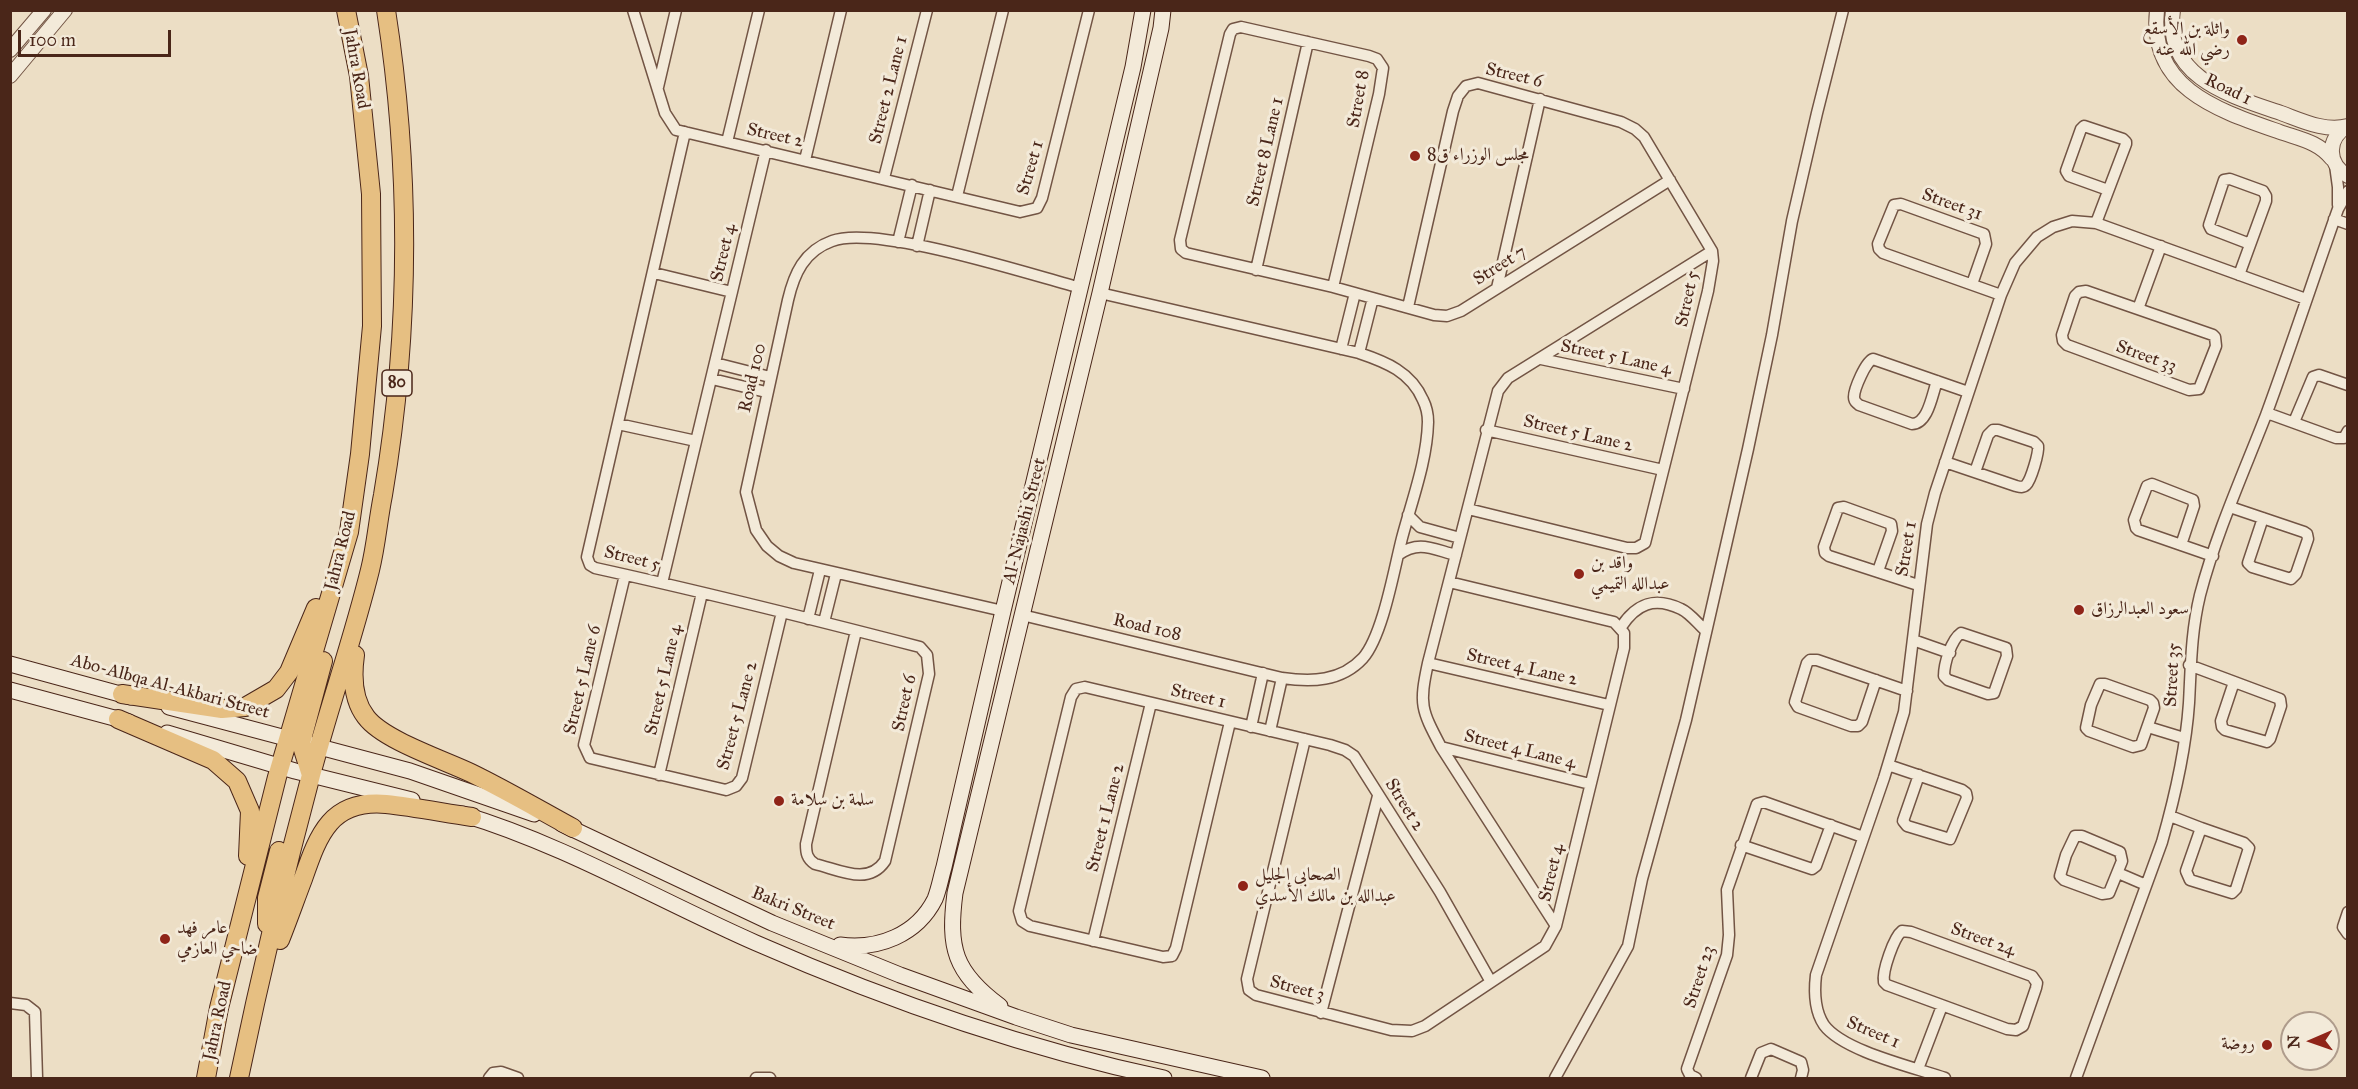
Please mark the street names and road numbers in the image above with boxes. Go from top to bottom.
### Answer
street label: Jahra Road [338,27,374,111]
street label: Street 2 Lane 1 [865,34,913,146]
street label: Street 6 [1483,59,1545,93]
street label: Street 8 [1343,68,1375,130]
street label: Road 1 [2201,69,2255,111]
street label: Street 8 Lane 1 [1243,95,1289,209]
street label: Street 2 [745,119,805,153]
street label: Street 1 [1013,138,1049,198]
street label: Street 31 [1919,184,1985,226]
street label: Street 4 [707,222,741,284]
street label: Street 7 [1470,241,1530,291]
street label: Street 5 [1672,269,1704,329]
street label: Street 5 Lane 4 [1559,336,1673,380]
street label: Street 33 [2113,336,2179,378]
street label: Road 100 [735,341,771,415]
road number: 80 [382,370,412,396]
street label: Street 5 Lane 2 [1521,411,1635,457]
street label: Al-Najashi Street [999,456,1051,586]
street label: Jahra Road [321,509,361,593]
street label: Street 1 [1892,520,1922,578]
street label: Street 5 [602,542,662,576]
street label: Road 108 [1111,610,1183,646]
street label: Street 5 Lane 6 [560,623,606,737]
street label: Street 5 Lane 4 [641,623,687,737]
street label: Street 35 [2161,642,2185,708]
street label: Street 4 Lane 2 [1464,645,1580,691]
street label: Abo-Albqa Al-Akbari Street [68,650,272,724]
street label: Street 5 Lane 2 [713,659,763,773]
street label: Street 6 [888,672,922,734]
street label: Street 1 [1168,680,1228,714]
street label: Street 4 Lane 4 [1462,726,1578,774]
street label: Street 1 Lane 2 [1082,762,1130,874]
street label: Street 2 [1380,775,1428,835]
street label: Street 4 [1535,842,1569,904]
street label: Bakri Street [748,882,838,936]
street label: Street 24 [1948,918,2018,962]
street label: Street 23 [1680,943,1720,1011]
street label: Street 3 [1267,971,1327,1007]
street label: Jahra Road [199,979,237,1063]
street label: Street 1 [1843,1012,1903,1054]

